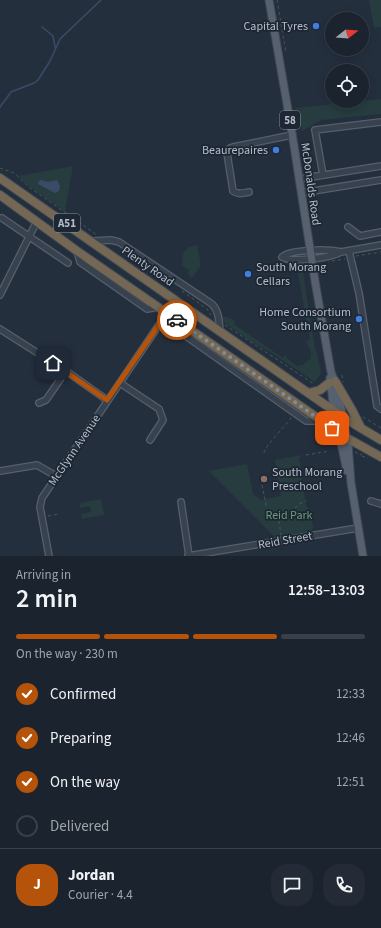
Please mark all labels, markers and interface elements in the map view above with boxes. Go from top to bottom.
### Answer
north arrow [325,12,369,56]
map controls [325,12,369,108]
place label: Capital Tyres [244,18,308,35]
marker: Capital Tyres [311,21,321,31]
button: locate [325,64,369,108]
road number: 58 [280,111,300,129]
street label: McDonalds Road [296,141,325,227]
place label: Beaurepaires [202,142,268,159]
marker: Beaurepaires [271,145,281,155]
road number: A51 [54,214,80,232]
street label: Plenty Road [118,242,177,291]
place label: South Morang Cellars [256,259,326,290]
marker: South Morang Cellars [243,269,253,279]
courier [157,300,197,340]
place label: Home Consortium South Morang [259,304,351,335]
icon: car [166,309,188,331]
marker: Home Consortium South Morang [354,314,364,324]
pin [36,346,70,380]
icon: home [42,352,64,374]
street label: McGlynn Avenue [44,411,105,489]
pin [315,411,349,445]
icon: bag [321,417,343,439]
place label: South Morang Preschool [272,464,342,495]
marker: South Morang Preschool [259,474,269,484]
park label: Reid Park [265,507,313,524]
street label: Reid Street [257,527,314,554]
text: Arriving in [16,566,71,584]
text: 2 min [16,580,78,617]
text: 12:58–13:03 [288,580,365,601]
text: On the way · 230 m [16,645,118,663]
icon: check [16,683,38,705]
text: Confirmed [50,684,116,705]
text: 12:33 [336,685,365,703]
icon: check [16,727,38,749]
text: Preparing [50,728,111,749]
text: 12:46 [336,729,365,747]
icon: check [16,771,38,793]
text: On the way [50,772,120,793]
text: 12:51 [336,773,365,791]
text: Delivered [50,816,109,837]
button: chat [271,864,313,906]
button: phone [323,864,365,906]
text: Jordan [68,865,115,886]
text: J [33,874,41,895]
text: Courier · 4.4 [68,886,133,904]

